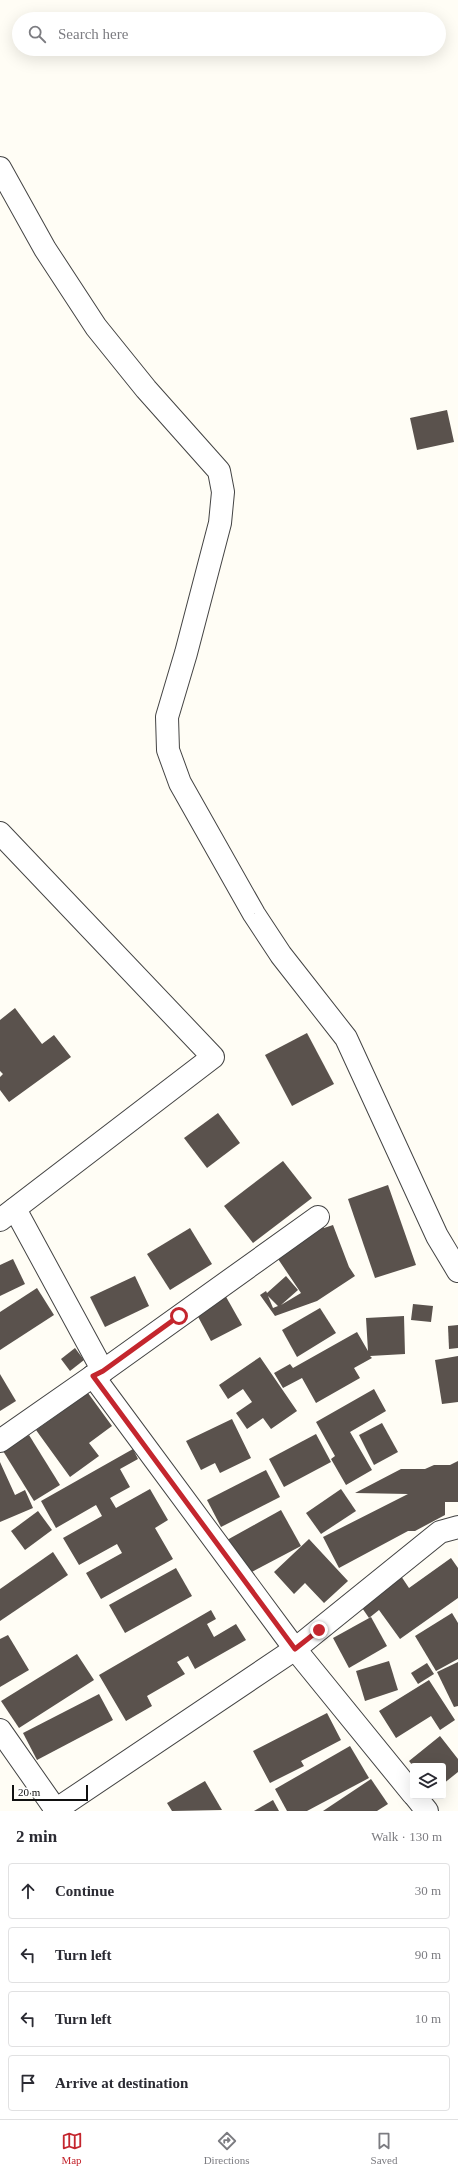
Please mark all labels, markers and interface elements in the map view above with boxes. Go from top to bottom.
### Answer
search box [12,12,446,56]
icon: search [26,23,48,45]
text: Search here [58,26,128,42]
route start [170,1307,188,1325]
route end [310,1621,328,1639]
map controls [410,1763,446,1799]
button: layers [410,1763,446,1799]
scale bar [12,1783,88,1802]
text: 20 m [18,1786,40,1798]
text: 2 min [16,1827,57,1846]
text: Walk · 130 m [371,1829,442,1844]
icon: ahead [17,1880,39,1902]
text: Continue [55,1883,114,1899]
text: 30 m [415,1883,441,1898]
icon: left [17,1944,39,1966]
text: Turn left [55,1947,112,1963]
text: 90 m [415,1947,441,1962]
icon: left [17,2008,39,2030]
text: Turn left [55,2011,112,2027]
text: 10 m [415,2011,441,2026]
icon: arrive [17,2072,39,2094]
text: Arrive at destination [55,2075,188,2091]
tab: Map [61,2130,83,2166]
tab: Directions [204,2130,249,2166]
tab: Saved [371,2130,397,2166]

